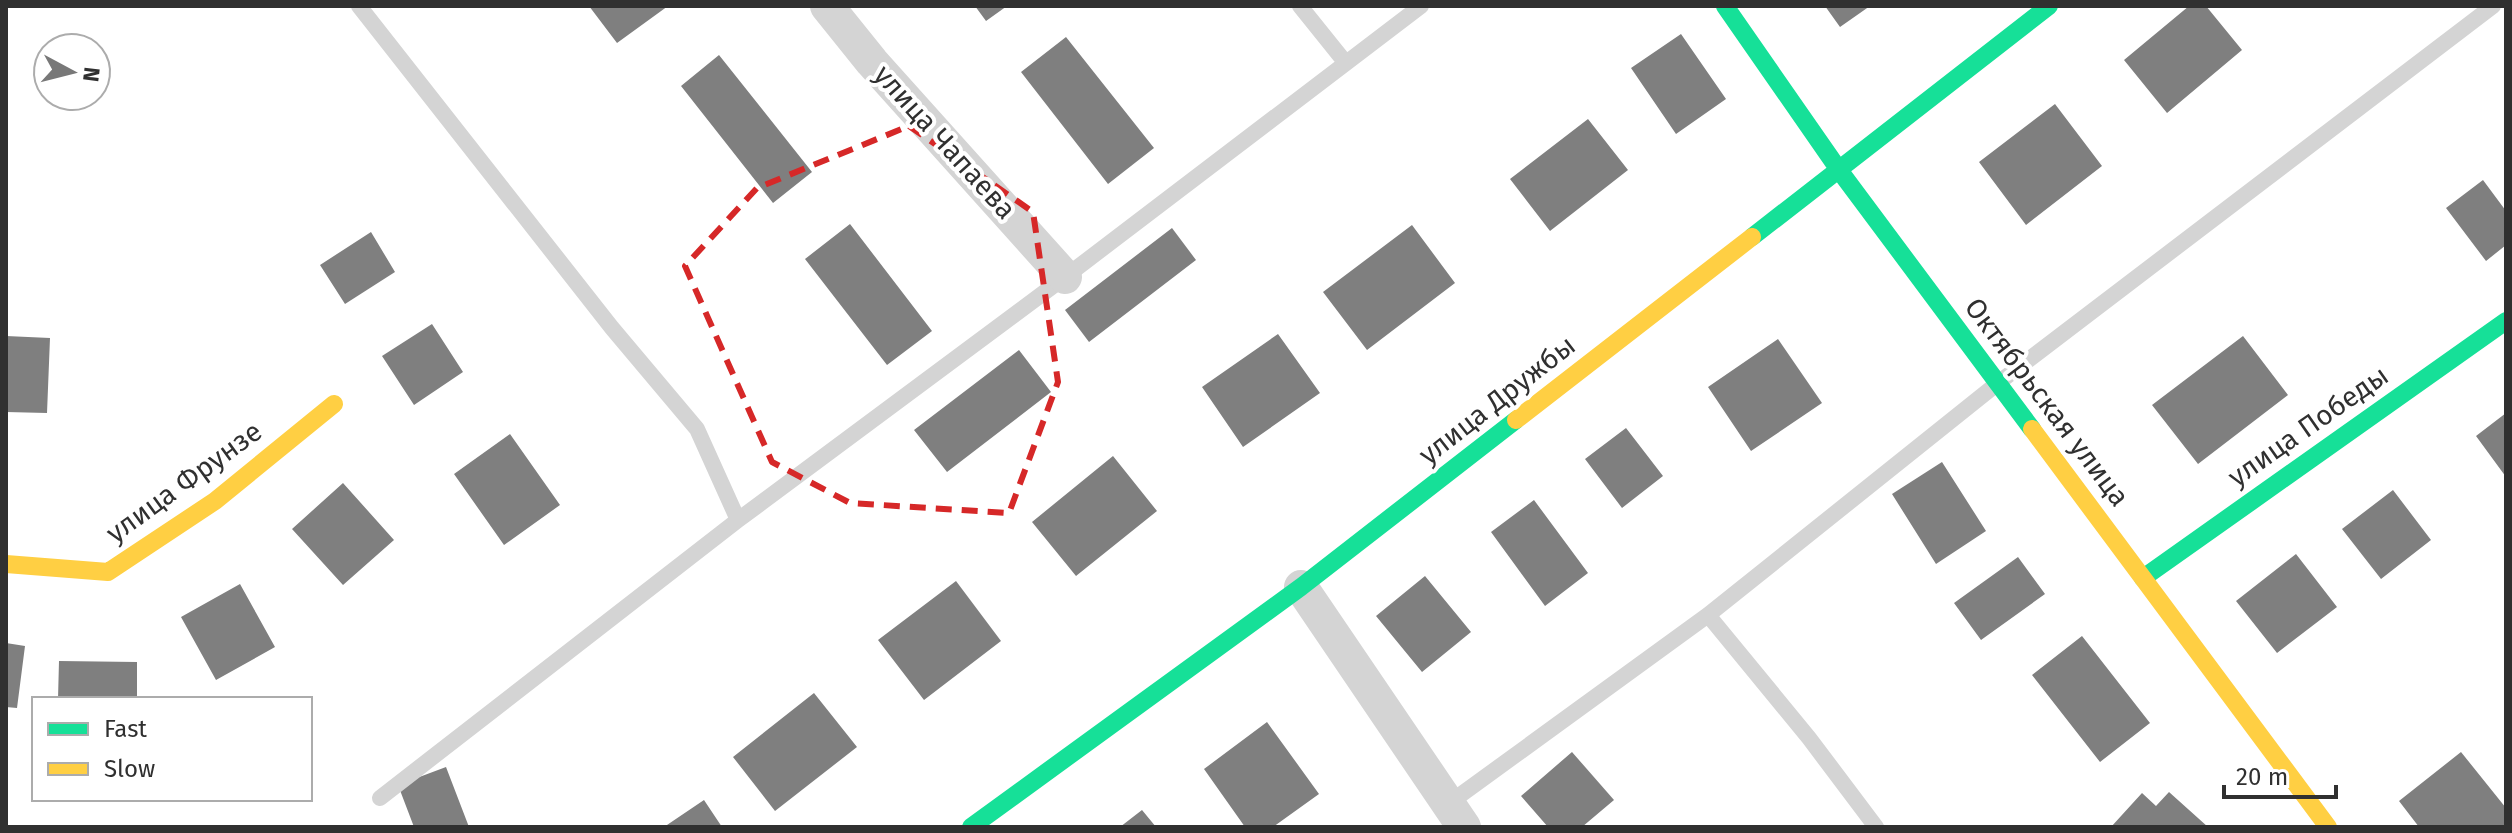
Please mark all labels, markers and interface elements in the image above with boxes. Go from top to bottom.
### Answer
north arrow [32,32,112,112]
street label: улица Чапаева [867,58,1023,226]
text: N [77,65,106,83]
street label: Октябрьская улица [1958,291,2136,513]
street label: улица Дружбы [1412,329,1582,471]
street label: улица Победы [2222,359,2394,493]
street label: улица Фрунзе [100,414,268,550]
legend [32,697,312,801]
text: Fast [104,715,147,743]
scale bar [2224,749,2336,799]
text: Slow [104,755,155,783]
text: 20 m [2236,763,2288,791]

